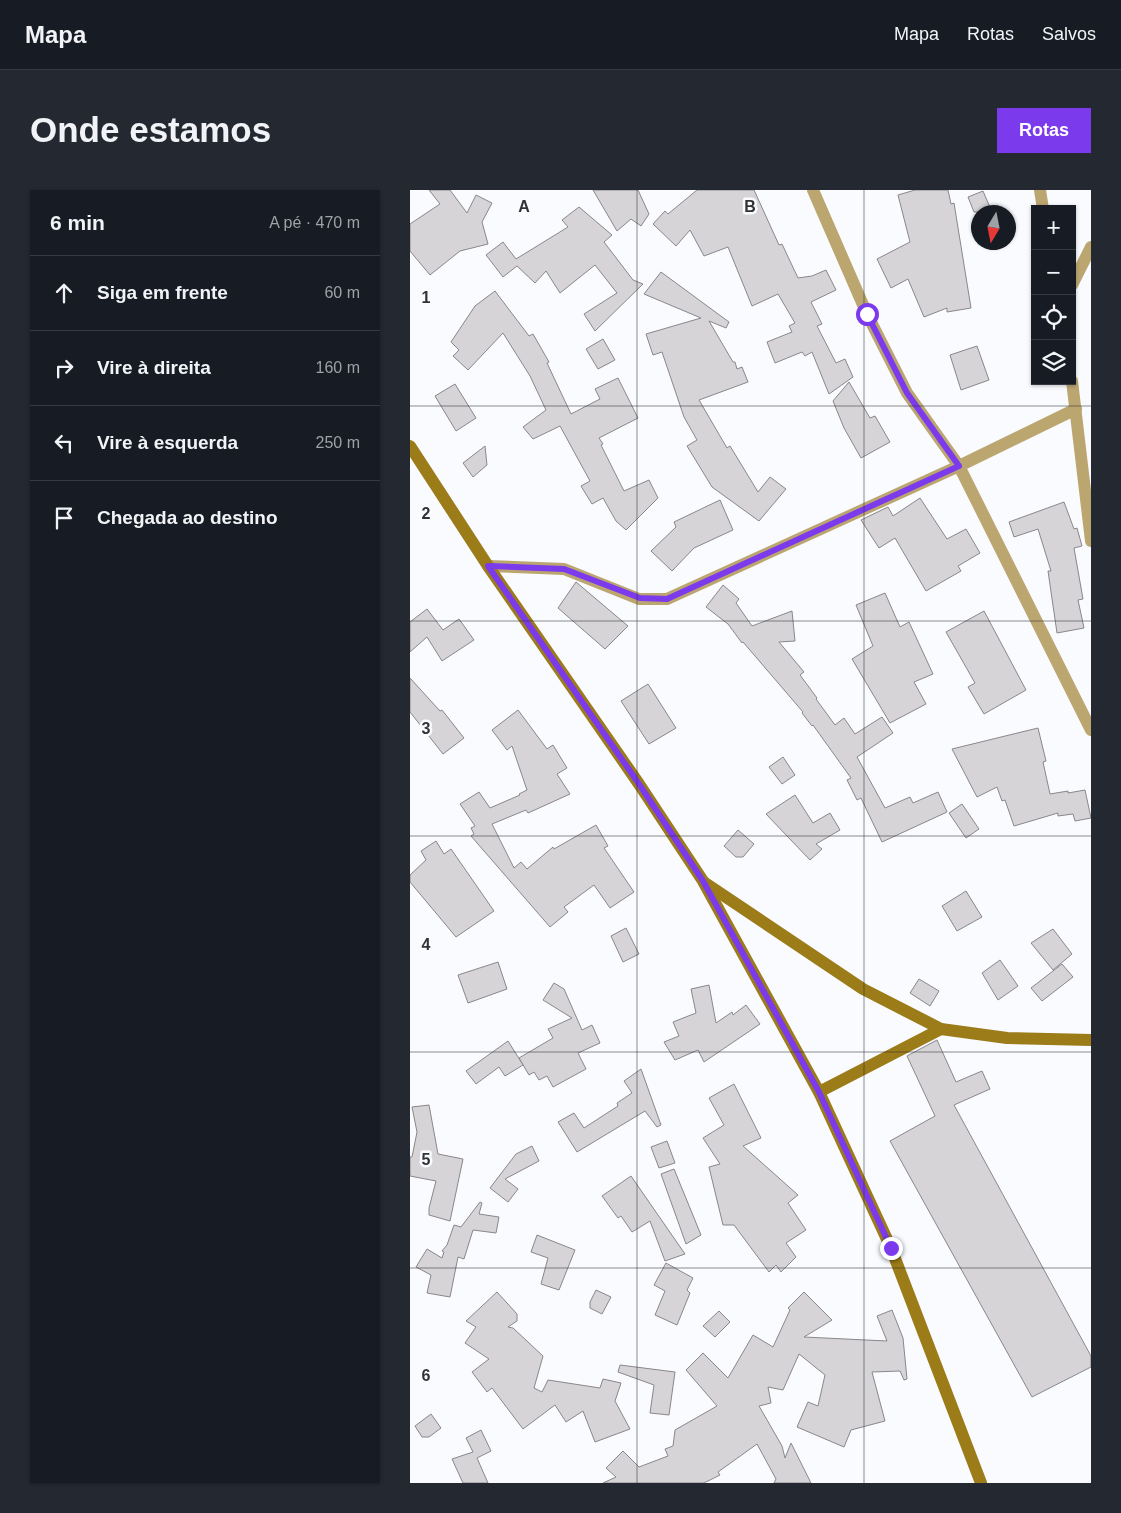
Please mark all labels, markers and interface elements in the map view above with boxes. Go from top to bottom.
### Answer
text: Mapa [25,21,86,48]
text: Mapa [894,24,939,44]
text: Rotas [967,24,1014,44]
text: Salvos [1042,24,1096,44]
button: Rotas [997,108,1091,153]
text: Onde estamos [30,110,271,149]
text: A [518,198,530,215]
text: B [744,198,756,215]
north arrow [971,205,1016,250]
map controls [1031,205,1076,385]
button: + [1031,205,1076,250]
text: 6 min [50,211,105,234]
text: A pé · 470 m [269,214,360,231]
button: − [1031,250,1076,295]
icon: ahead [50,279,78,307]
text: Siga em frente [97,282,228,303]
text: 60 m [324,284,360,301]
text: 1 [422,289,431,306]
button: locate [1031,295,1076,340]
route start [856,303,879,326]
button: layers [1031,340,1076,385]
icon: right [50,354,78,382]
text: Vire à direita [97,357,211,378]
text: 160 m [316,359,360,376]
icon: left [50,429,78,457]
text: Vire à esquerda [97,432,238,453]
text: 250 m [316,434,360,451]
icon: arrive [50,504,78,532]
text: 2 [422,505,431,522]
text: Chegada ao destino [97,507,278,528]
text: 3 [422,720,431,737]
text: 4 [422,936,431,953]
text: 5 [422,1151,431,1168]
route end [880,1237,903,1260]
text: 6 [422,1367,431,1384]

